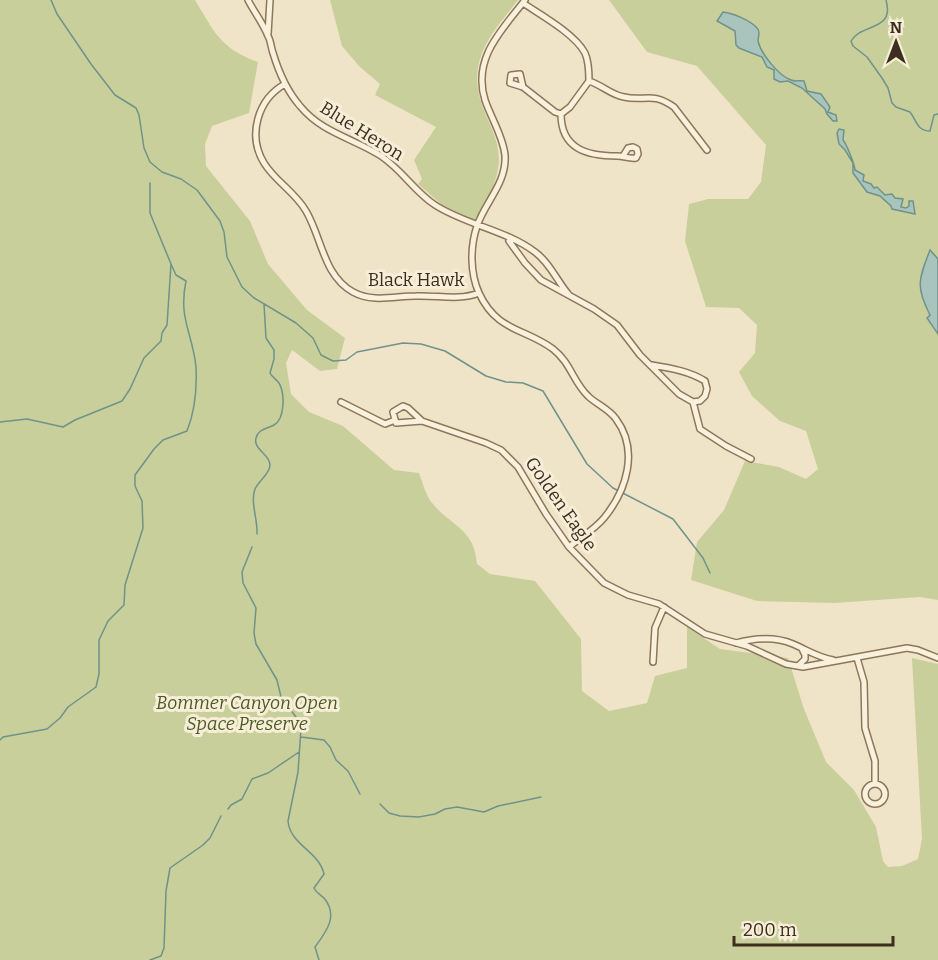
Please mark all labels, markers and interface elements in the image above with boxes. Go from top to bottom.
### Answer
north arrow [866,12,926,72]
text: N [890,18,902,37]
street label: Blue Heron [316,97,408,166]
street label: Black Hawk [368,269,465,291]
street label: Golden Eagle [520,453,602,555]
park label: Bommer Canyon Open Space Preserve [156,692,338,735]
scale bar [734,909,893,947]
text: 200 m [743,919,797,941]

